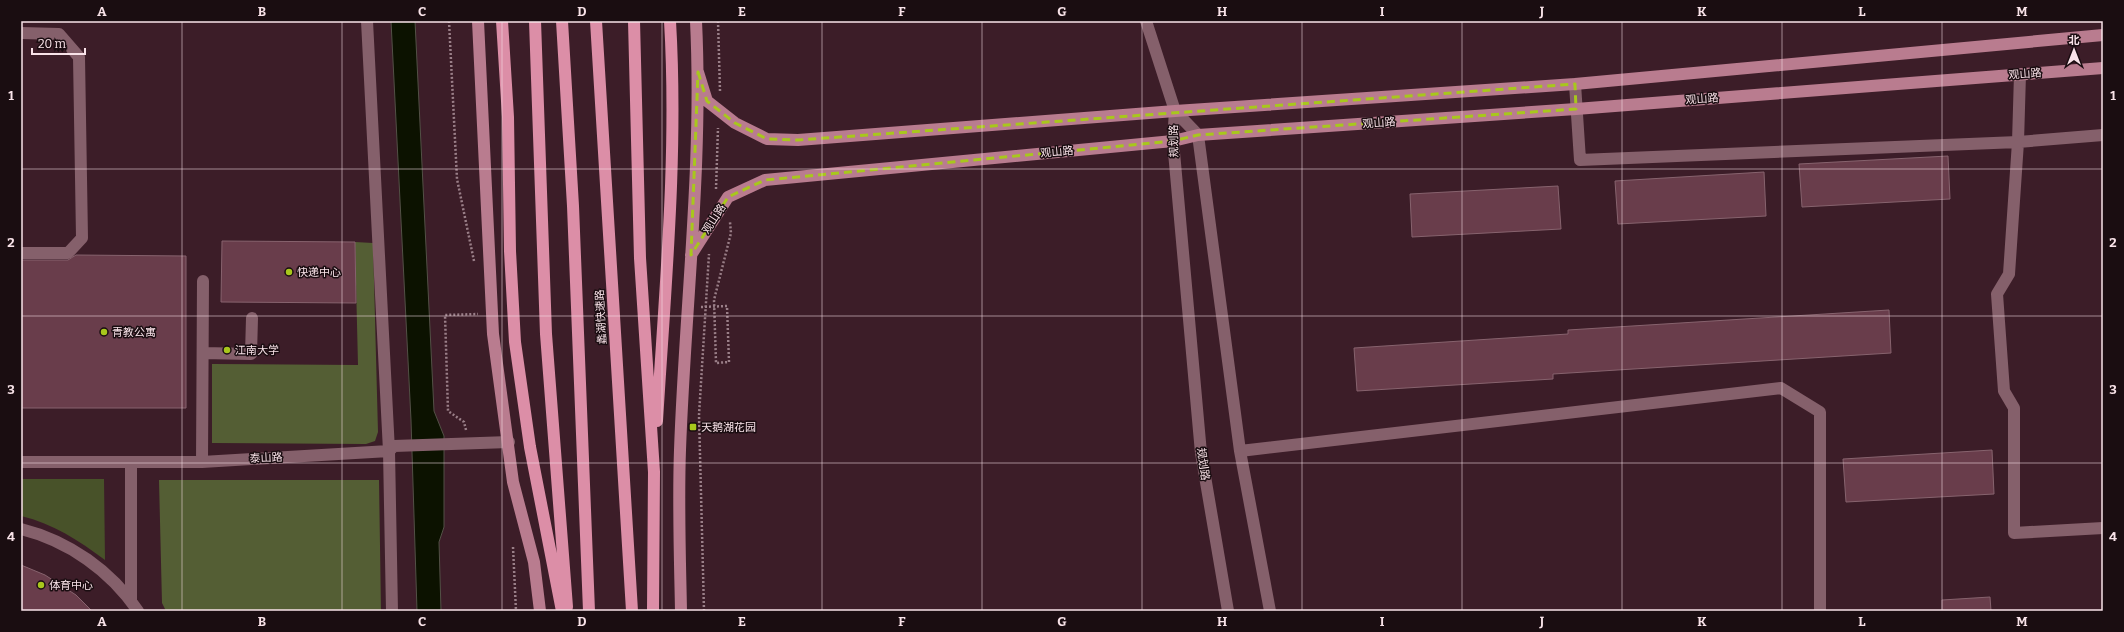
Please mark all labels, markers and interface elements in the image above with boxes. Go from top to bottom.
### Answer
text: A [97,4,107,19]
text: B [258,4,266,19]
text: C [418,4,426,19]
text: D [577,4,587,19]
text: E [738,4,746,19]
text: F [898,4,906,19]
text: G [1057,4,1067,19]
text: H [1217,4,1227,19]
text: I [1380,4,1385,19]
text: J [1539,4,1545,19]
text: K [1697,4,1707,19]
text: L [1858,4,1866,19]
text: M [2016,4,2028,19]
scale bar [32,30,85,56]
north arrow [2054,30,2094,70]
text: 北 [2069,34,2080,47]
text: 20 m [38,37,67,51]
street label: 观山路 [2008,66,2042,82]
text: 1 [8,88,14,103]
text: 1 [2110,88,2116,103]
street label: 观山路 [1685,91,1719,107]
street label: 观山路 [1362,115,1396,131]
street label: 规划路 [1167,124,1181,158]
street label: 观山路 [1040,144,1074,160]
street label: 观山路 [700,202,728,236]
text: 2 [7,235,15,250]
text: 2 [2109,235,2117,250]
place label: 快递中心 [297,266,341,279]
marker: 快递中心 [284,267,294,277]
street label: 蠡湖快速路 [593,289,609,345]
place label: 青教公寓 [112,326,156,339]
marker: 青教公寓 [99,327,109,337]
place label: 江南大学 [235,344,279,357]
marker: 江南大学 [222,345,232,355]
text: 3 [7,382,15,397]
text: 3 [2109,382,2117,397]
place label: 天鹅湖花园 [701,421,756,434]
marker: 天鹅湖花园 [688,422,698,432]
street label: 规划路 [1194,447,1212,481]
street label: 泰山路 [249,451,283,465]
text: 4 [7,529,15,544]
text: 4 [2109,529,2117,544]
place label: 体育中心 [49,579,93,592]
marker: 体育中心 [36,580,46,590]
text: A [97,614,107,629]
text: B [258,614,266,629]
text: C [418,614,426,629]
text: D [577,614,587,629]
text: E [738,614,746,629]
text: F [898,614,906,629]
text: G [1057,614,1067,629]
text: H [1217,614,1227,629]
text: I [1380,614,1385,629]
text: J [1539,614,1545,629]
text: K [1697,614,1707,629]
text: L [1858,614,1866,629]
text: M [2016,614,2028,629]

